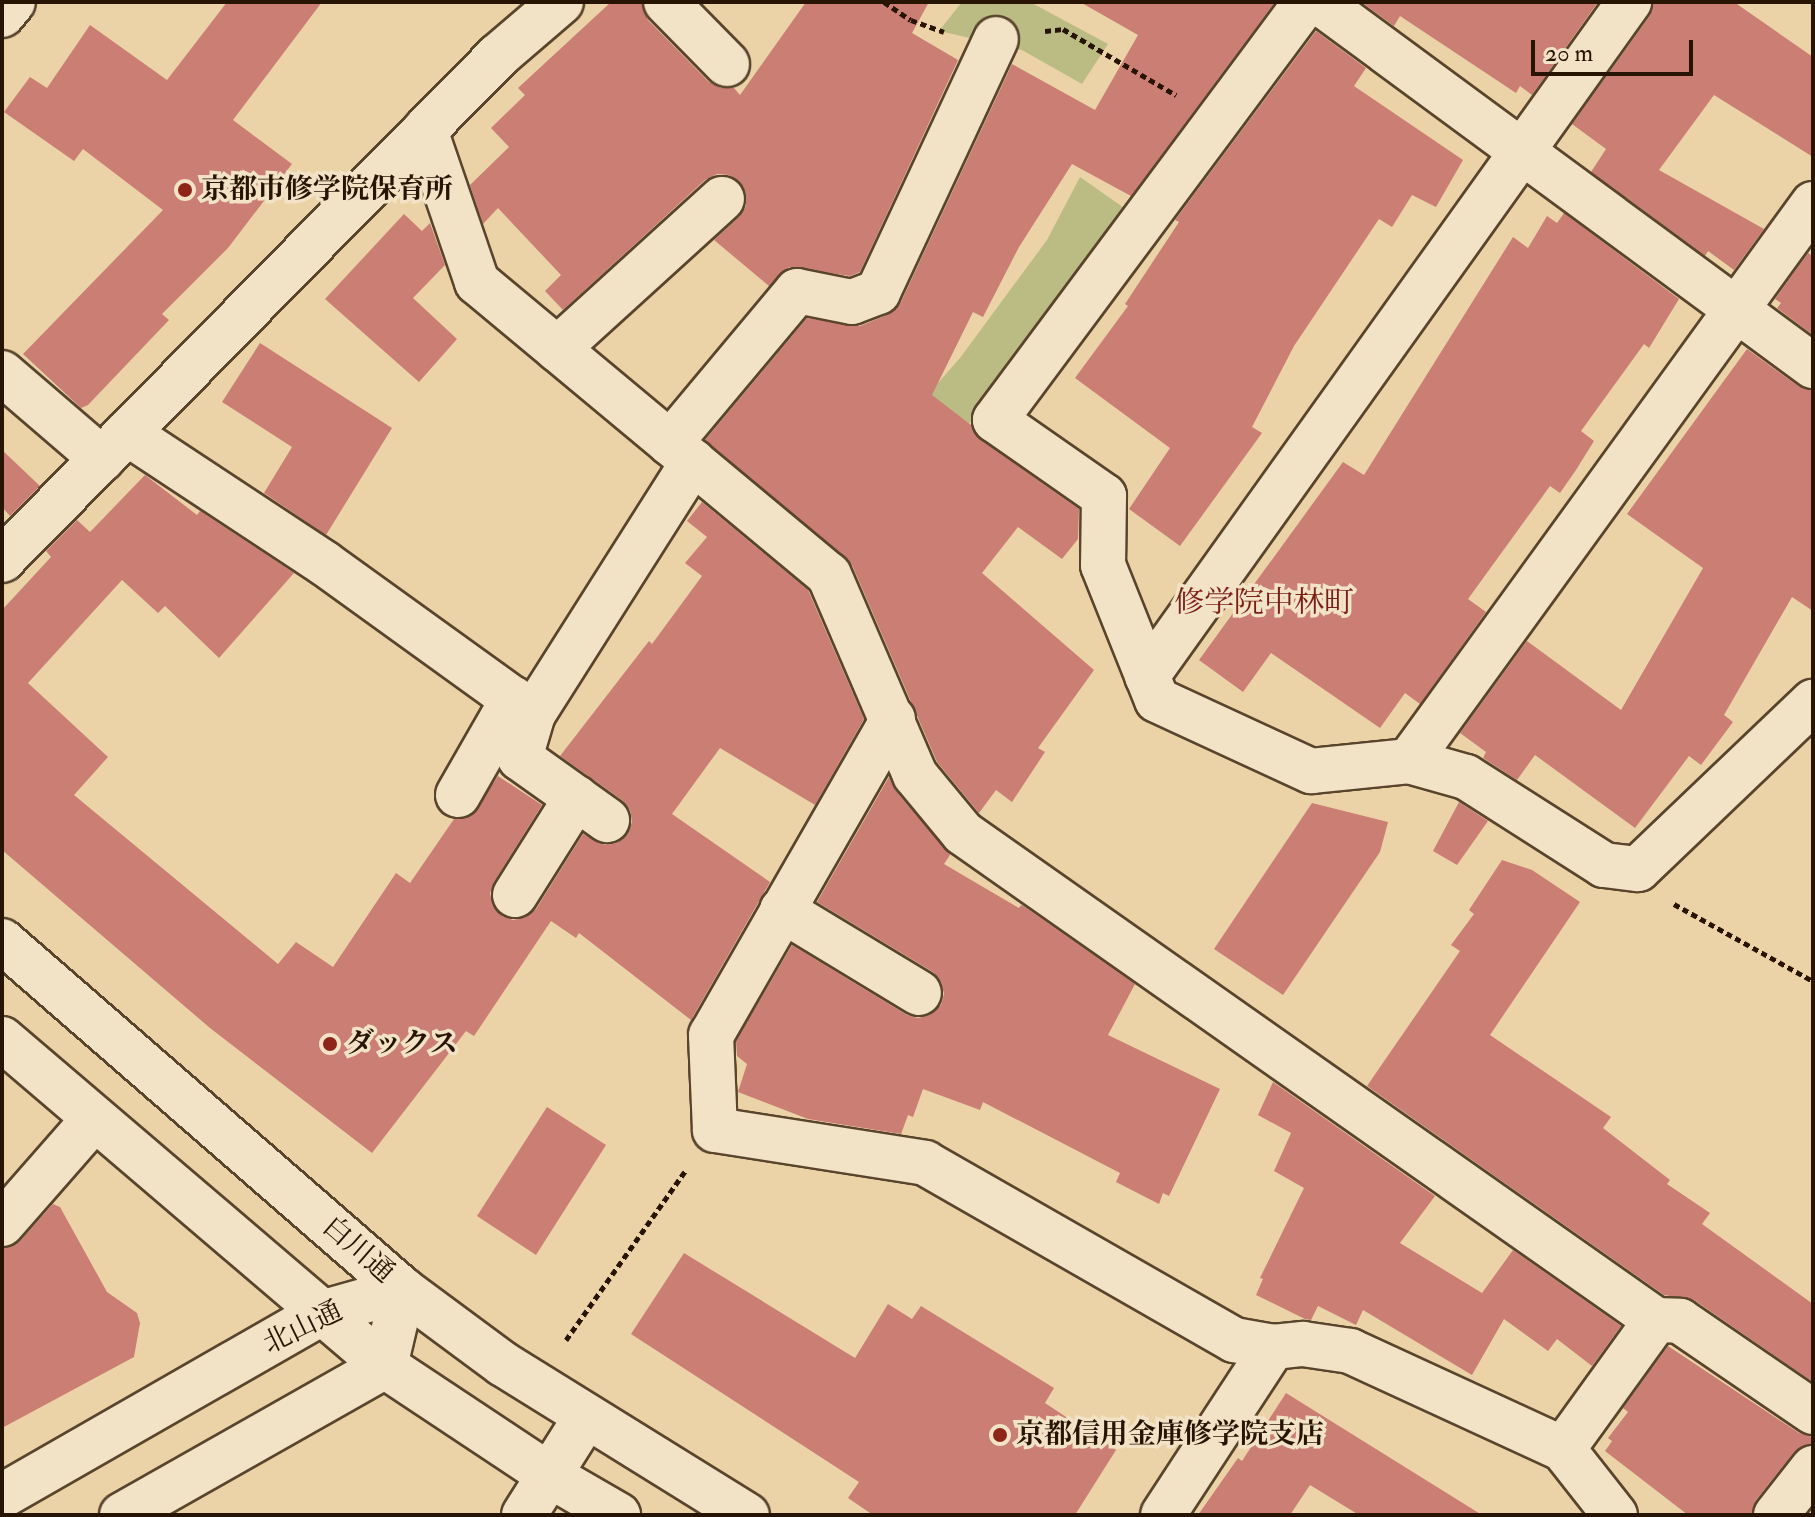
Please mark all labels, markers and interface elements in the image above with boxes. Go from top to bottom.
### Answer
scale bar [1535,24,1697,74]
text: 20 m [1545,38,1593,69]
place label: 京都市修学院保育所 [201,173,453,207]
marker: 京都市修学院保育所 [176,181,194,199]
district label: 修学院中林町 [1174,585,1354,621]
place label: ダックス [346,1027,458,1061]
marker: ダックス [321,1035,339,1053]
street label: 白川通 [315,1210,401,1290]
street label: 北山通 [258,1294,348,1362]
place label: 京都信用金庫修学院支店 [1016,1418,1324,1452]
marker: 京都信用金庫修学院支店 [991,1426,1009,1444]

